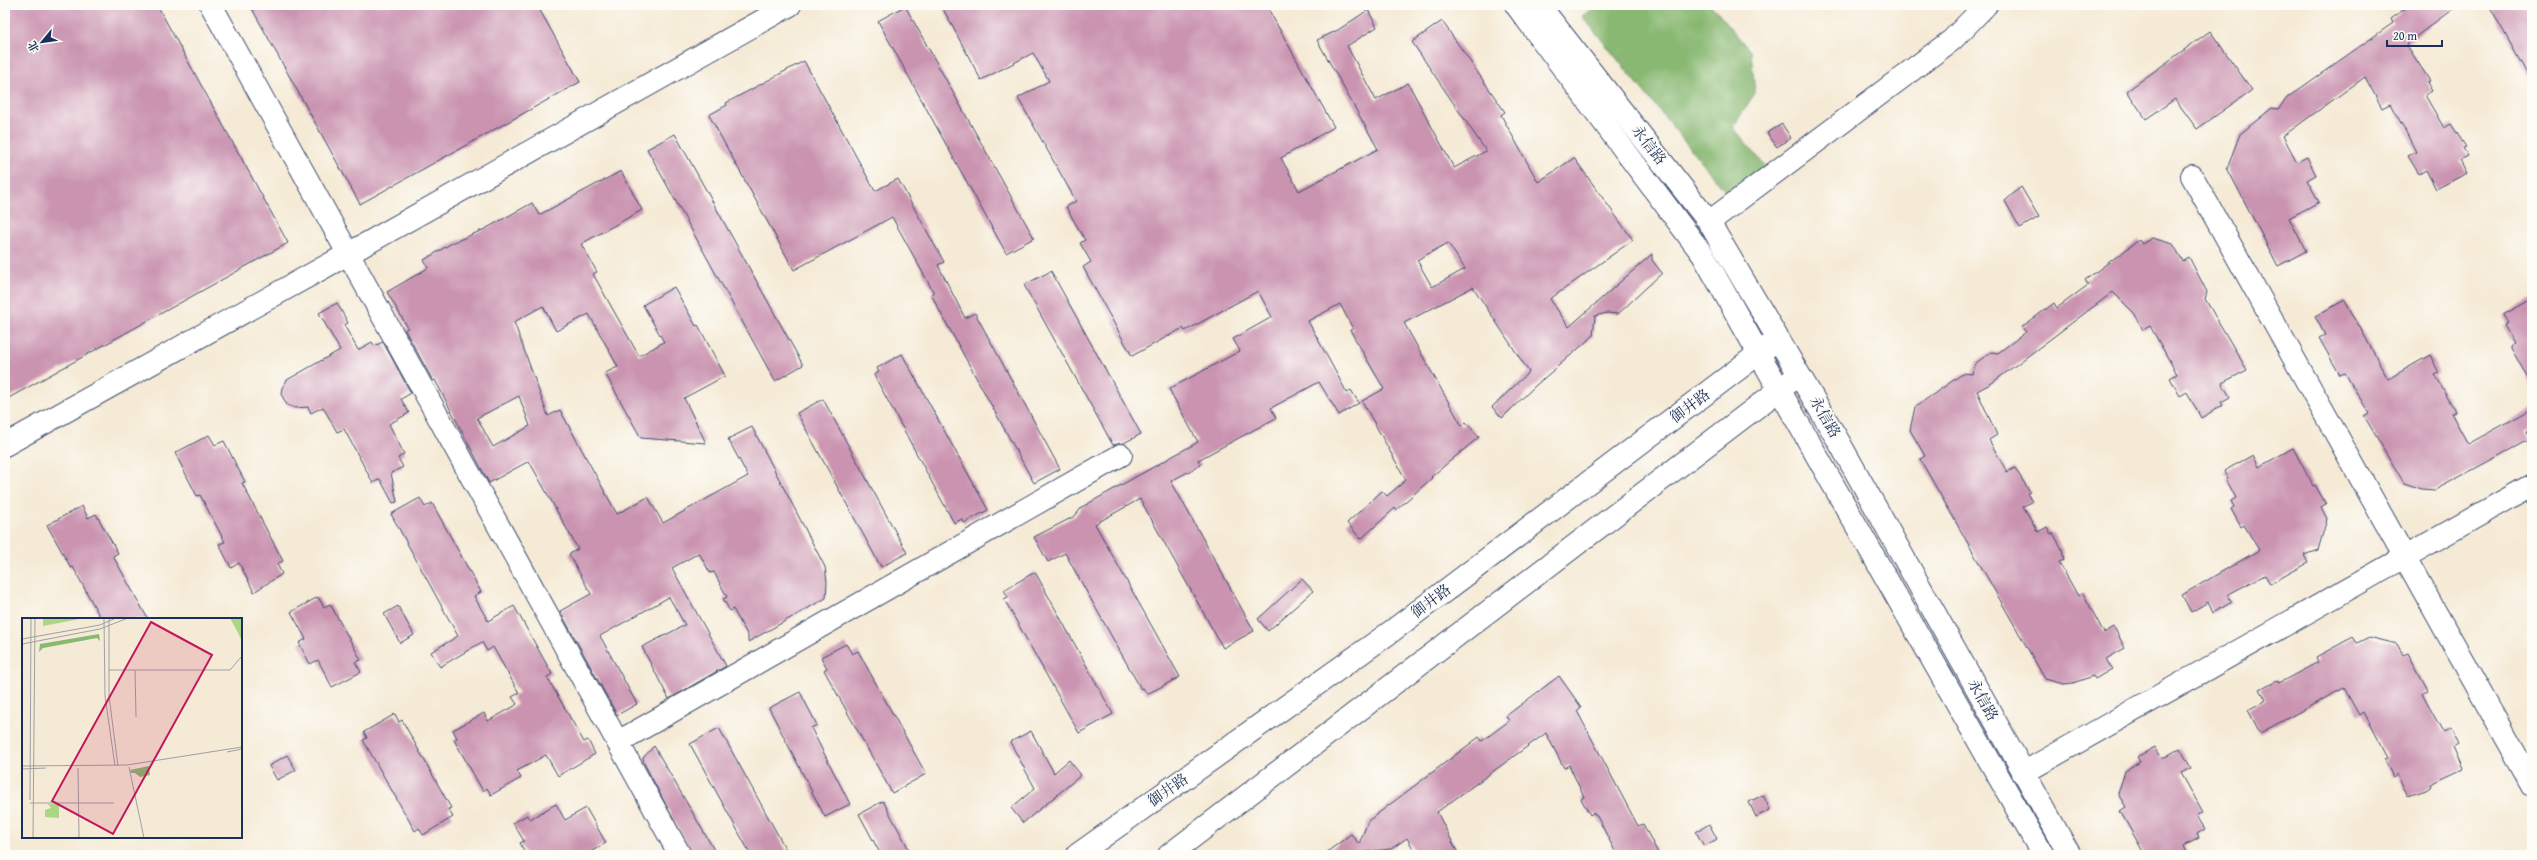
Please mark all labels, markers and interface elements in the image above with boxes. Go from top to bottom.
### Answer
north arrow [22,22,62,62]
scale bar [2387,22,2442,48]
text: 20 m [2393,27,2417,44]
text: 北 [24,38,43,56]
street label: 永信路 [1627,120,1672,169]
street label: 御井路 [1665,384,1714,428]
street label: 永信路 [1805,392,1846,441]
street label: 御井路 [1406,579,1455,623]
inset map [22,618,242,838]
street label: 永信路 [1963,675,2004,725]
street label: 御井路 [1143,768,1192,811]

